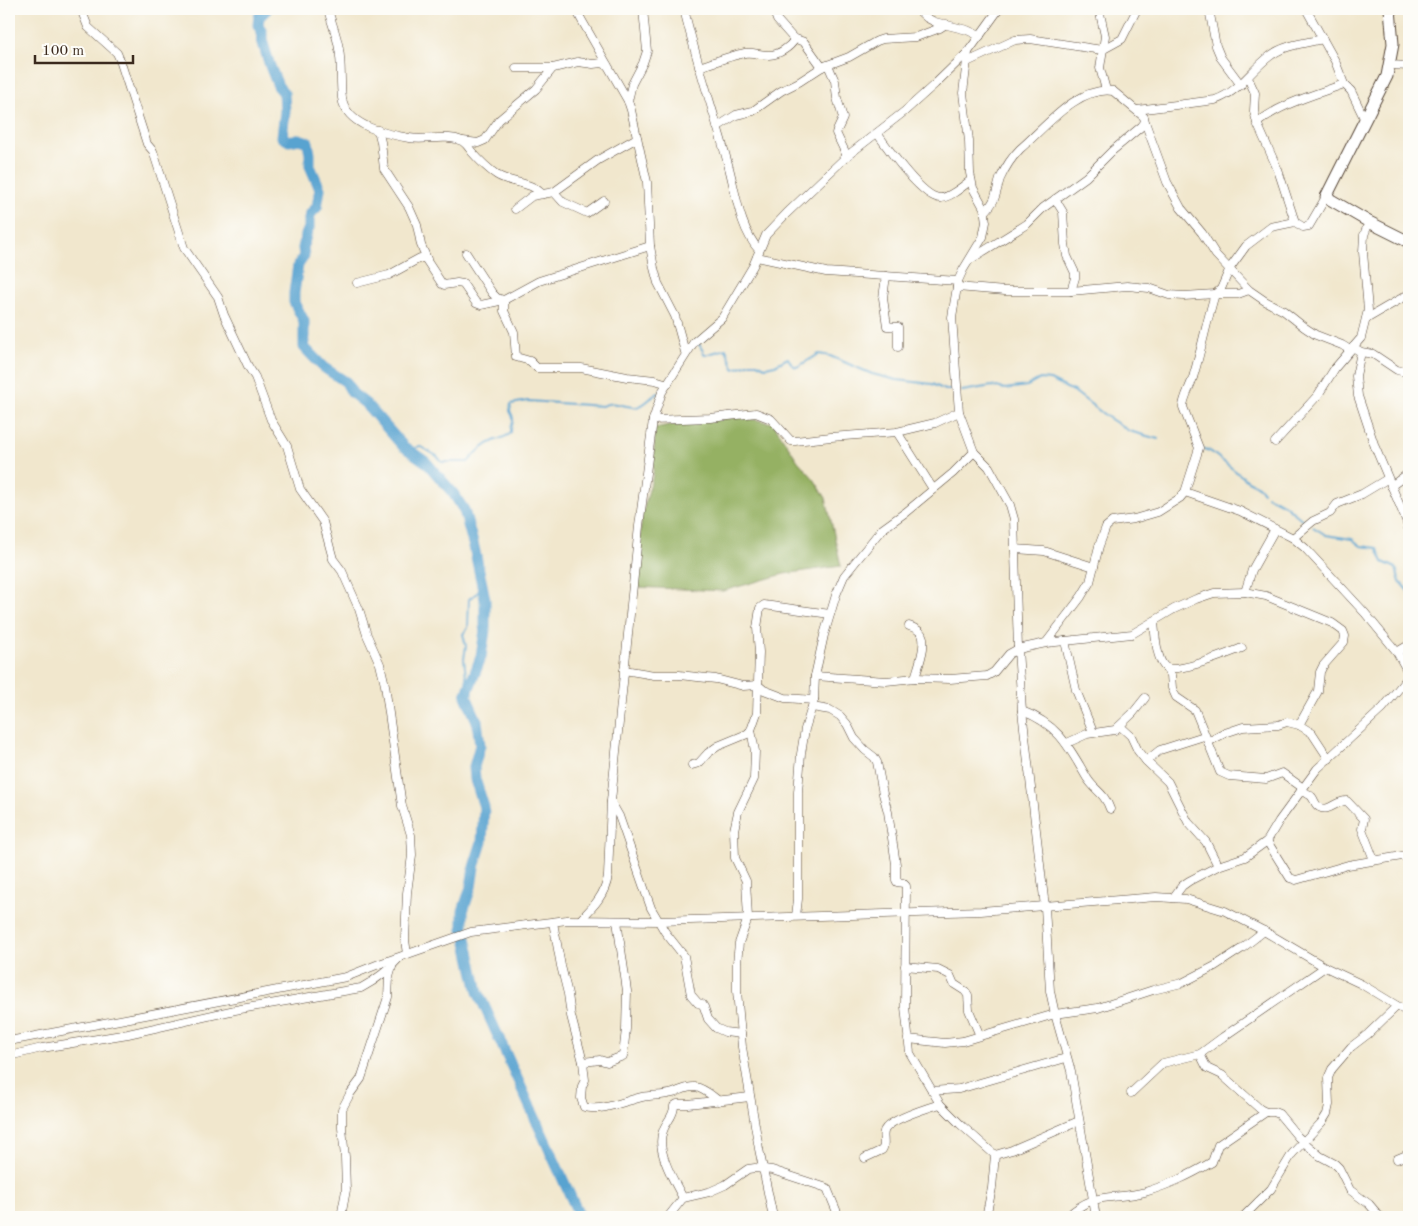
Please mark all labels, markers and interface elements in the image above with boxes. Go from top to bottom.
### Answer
scale bar [35,32,132,64]
text: 100 m [42,44,84,59]

